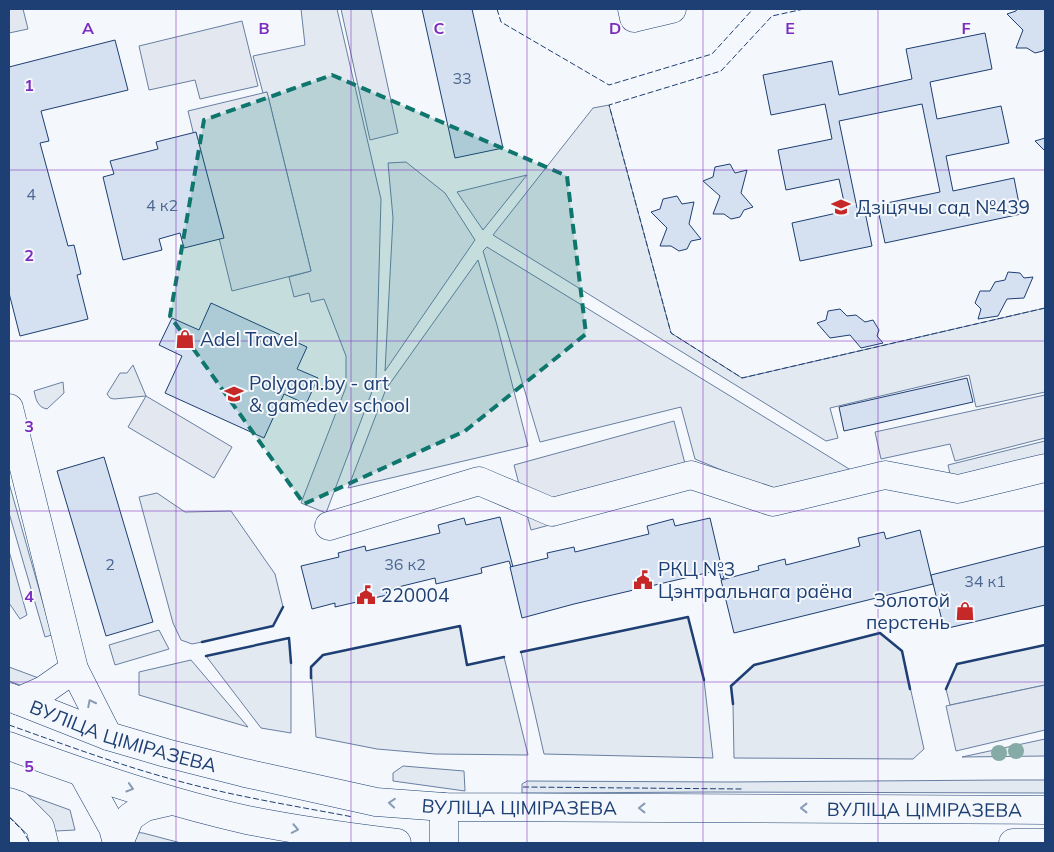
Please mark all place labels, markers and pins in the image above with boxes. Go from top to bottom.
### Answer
place label: Дзіцячы сад №439 [856,195,1030,219]
school or university icon: Дзіцячы сад №439 [830,196,852,218]
place label: Adel Travel [200,327,298,351]
shop icon: Adel Travel [174,328,196,350]
place label: Polygon.by - art & gamedev school [249,371,409,417]
school or university icon: Polygon.by - art & gamedev school [223,383,245,405]
place label: РКЦ №3 Цэнтральнага раёна [658,557,853,603]
public building icon: РКЦ №3 Цэнтральнага раёна [632,569,654,591]
place label: 220004 [381,583,449,607]
public building icon: 220004 [355,584,377,606]
place label: Золотой перстень [866,588,950,634]
shop icon: Золотой перстень [954,600,976,622]

